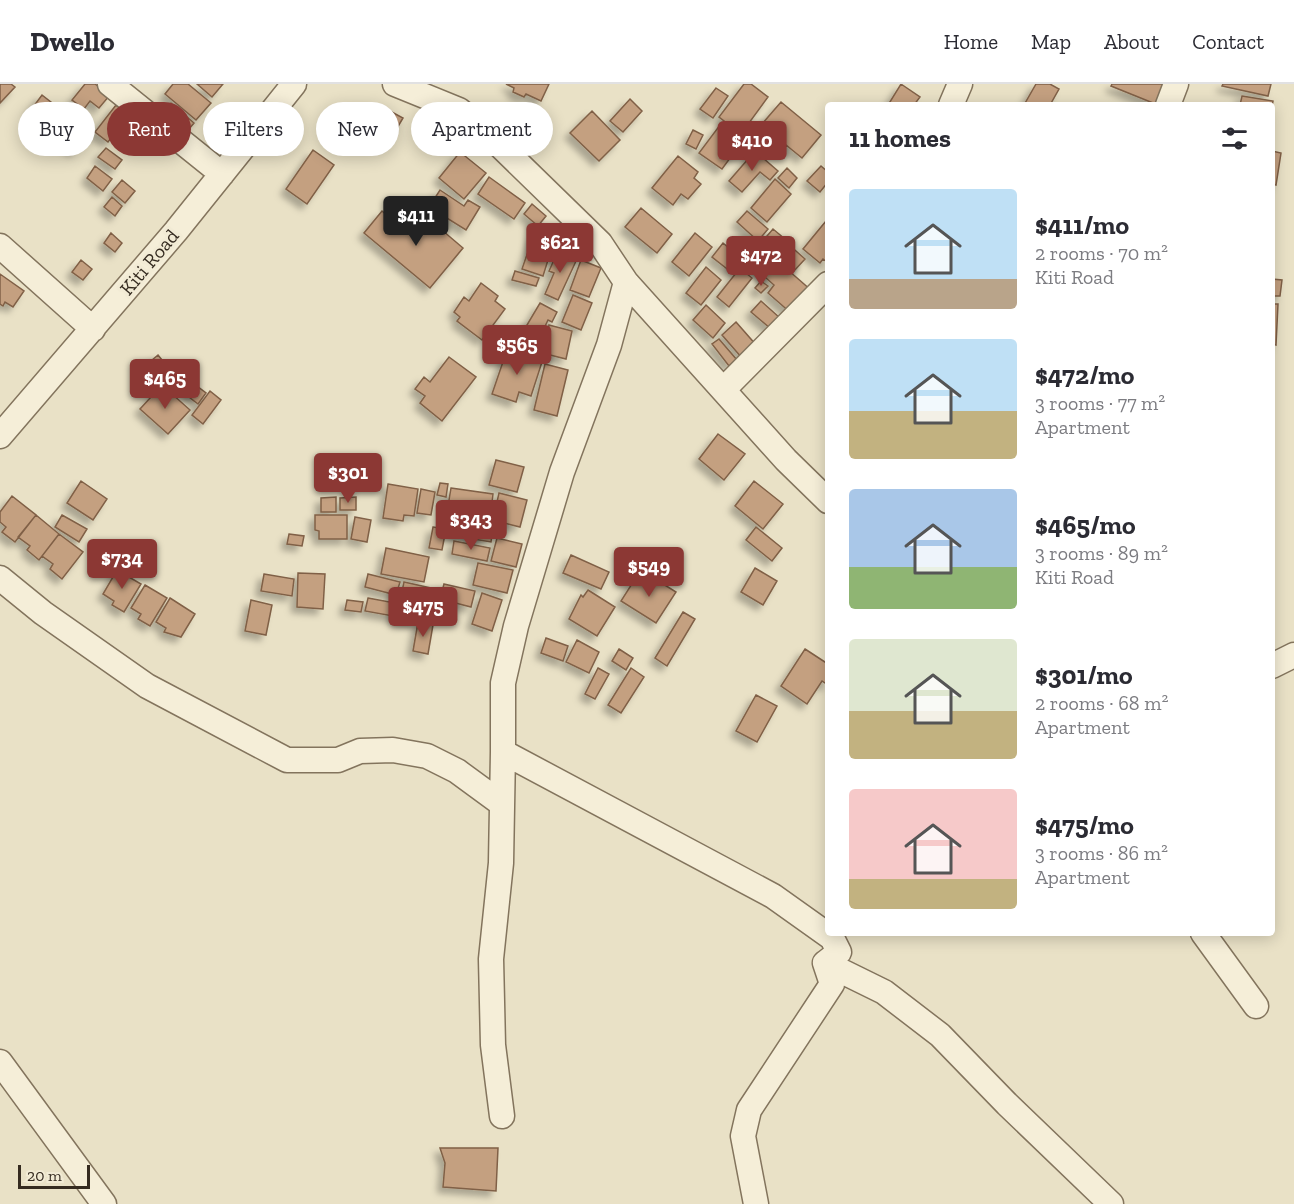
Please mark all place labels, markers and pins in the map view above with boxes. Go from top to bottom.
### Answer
pin: $410 [716,121,788,172]
pin: $411 [380,196,452,247]
pin: $621 [524,223,596,274]
pin: $472 [725,236,797,287]
pin: $565 [481,325,553,376]
pin: $465 [129,359,201,410]
pin: $301 [312,453,384,504]
pin: $343 [435,500,507,551]
pin: $734 [86,539,158,590]
pin: $549 [613,547,685,598]
pin: $475 [387,587,459,638]

